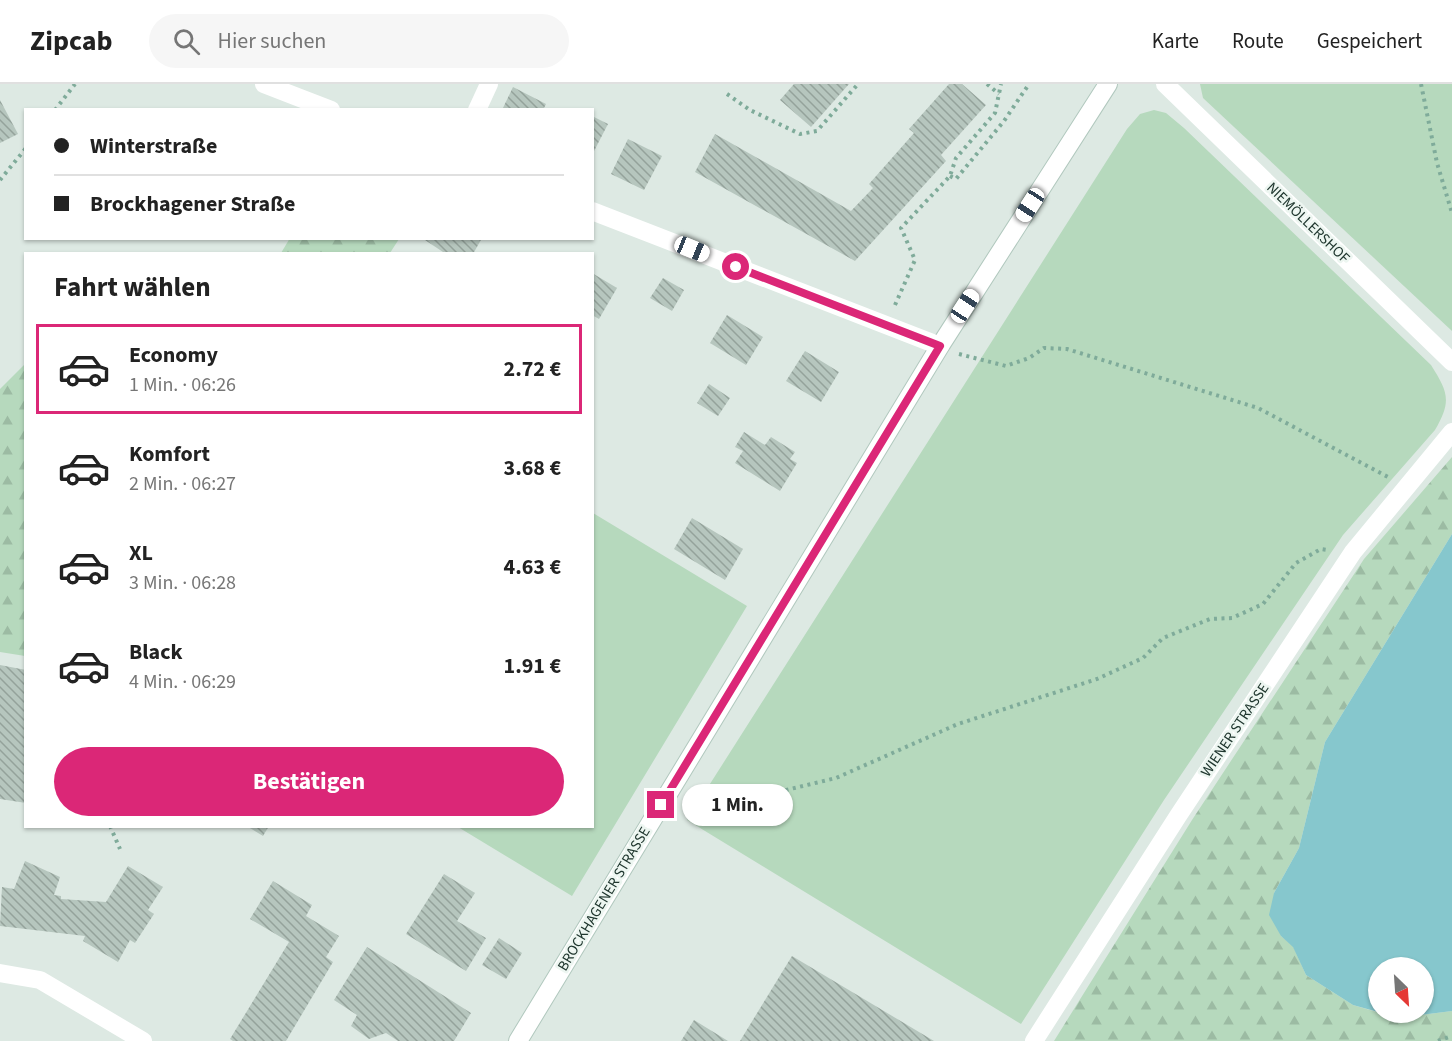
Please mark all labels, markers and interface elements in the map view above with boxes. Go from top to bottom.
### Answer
search box [149,14,569,68]
text: Zipcab [30,21,113,61]
icon: search [170,25,203,58]
text: Hier suchen [218,25,326,57]
text: Karte [1152,26,1199,56]
text: Route [1232,26,1284,56]
text: Gespeichert [1317,26,1422,56]
text: Winterstraße [90,130,217,162]
street label: NIEMÖLLERSHOF [1262,178,1355,269]
car [1013,185,1047,225]
text: Brockhagener Straße [90,188,296,220]
car [672,234,712,264]
route start [722,253,749,280]
text: Fahrt wählen [54,268,211,307]
car [948,286,982,326]
text: Economy [129,339,218,371]
icon: car [57,342,111,396]
text: 2.72 € [504,353,561,385]
text: 1 Min. · 06:26 [129,371,236,399]
text: Komfort [129,438,210,470]
icon: car [57,441,111,495]
text: 3.68 € [504,452,561,484]
text: 2 Min. · 06:27 [129,470,236,498]
text: XL [129,537,153,569]
icon: car [57,540,111,594]
text: 4.63 € [504,551,561,583]
text: 3 Min. · 06:28 [129,569,236,597]
text: Black [129,636,183,668]
icon: car [57,639,111,693]
text: 1.91 € [504,650,561,682]
text: 4 Min. · 06:29 [129,668,236,696]
street label: WIENER STRASSE [1196,679,1274,781]
button: Bestätigen [54,747,564,816]
callout: 1 Min. [682,784,793,826]
route end [647,791,674,818]
text: 1 Min. [711,791,764,819]
street label: BROCKHAGENER STRASSE [553,823,655,975]
north arrow [1368,957,1434,1023]
map controls [1368,957,1434,1023]

